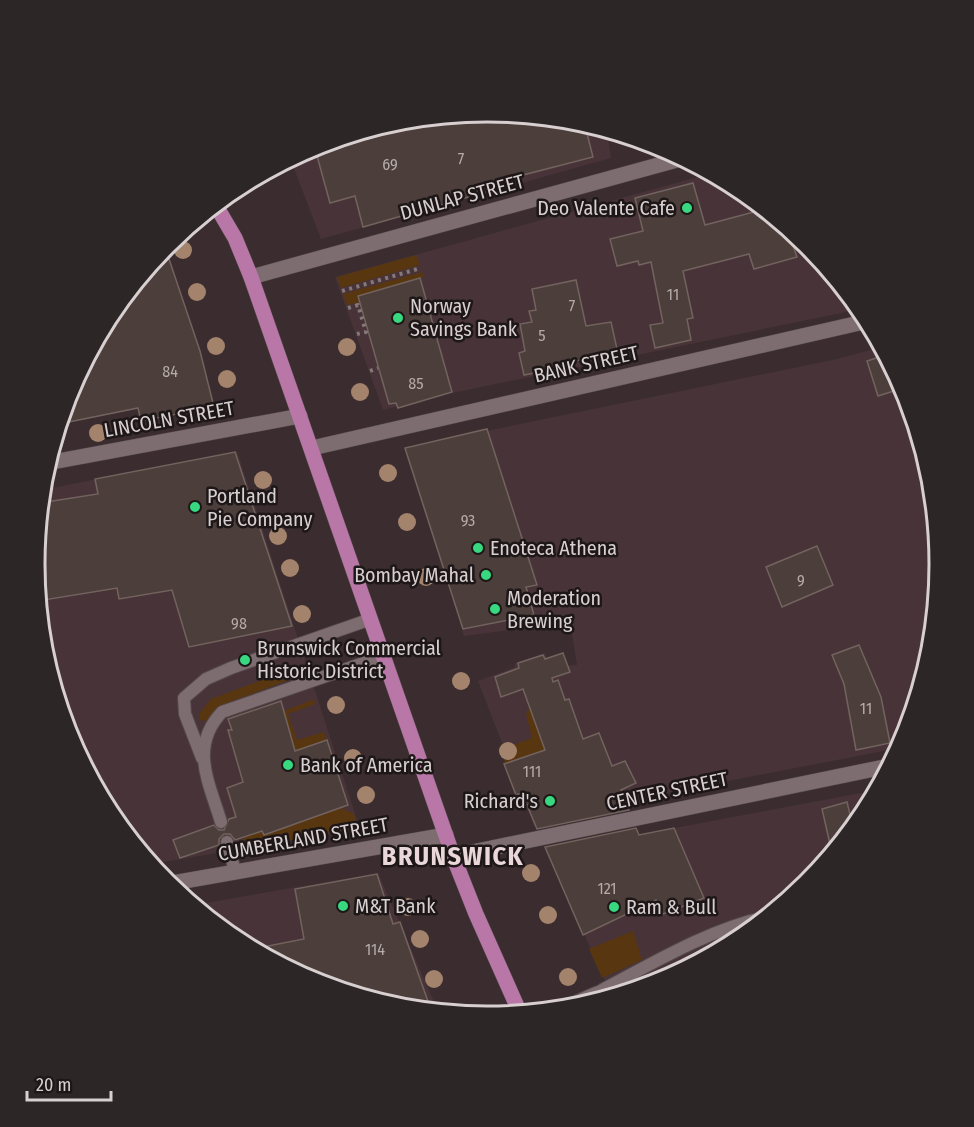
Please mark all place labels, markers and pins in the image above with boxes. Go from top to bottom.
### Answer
place label: Deo Valente Cafe [537,196,675,220]
marker: Deo Valente Cafe [680,201,694,215]
place label: Norway Savings Bank [410,294,518,341]
marker: Norway Savings Bank [391,311,405,325]
place label: Portland Pie Company [207,484,312,531]
marker: Portland Pie Company [188,500,202,514]
place label: Enoteca Athena [490,536,617,560]
marker: Enoteca Athena [471,541,485,555]
place label: Bombay Mahal [354,563,474,587]
marker: Bombay Mahal [479,568,493,582]
place label: Moderation Brewing [507,586,601,633]
marker: Moderation Brewing [488,602,502,616]
place label: Brunswick Commercial Historic District [257,636,441,683]
marker: Brunswick Commercial Historic District [238,653,252,667]
place label: Bank of America [300,753,433,777]
marker: Bank of America [281,758,295,772]
place label: Richard's [464,789,538,813]
marker: Richard's [543,794,557,808]
place label: M&T Bank [355,894,436,918]
place label: Ram & Bull [626,895,717,919]
marker: M&T Bank [336,899,350,913]
marker: Ram & Bull [607,900,621,914]

